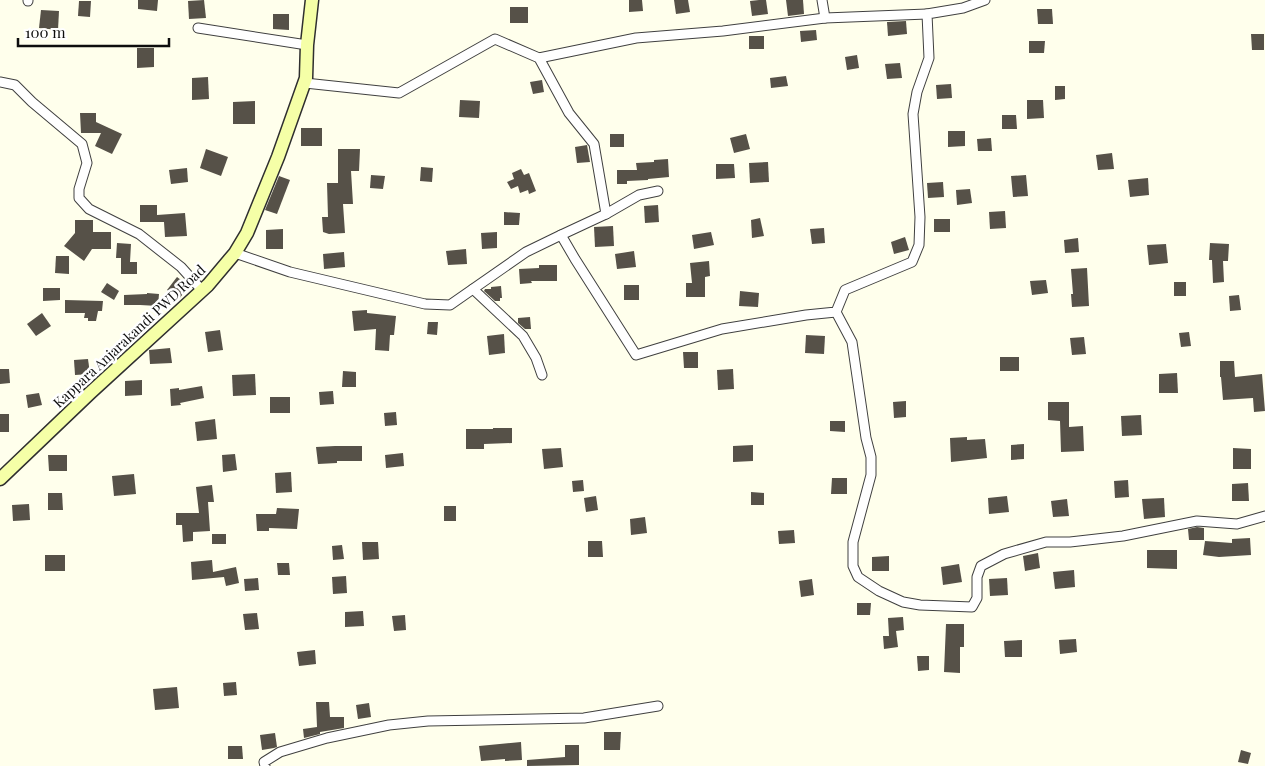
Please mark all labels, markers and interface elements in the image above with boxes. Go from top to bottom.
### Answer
scale bar [18,15,169,47]
text: 100 m [25,22,66,42]
street label: Kappara Anjarakandi PWD Road [49,260,209,412]

